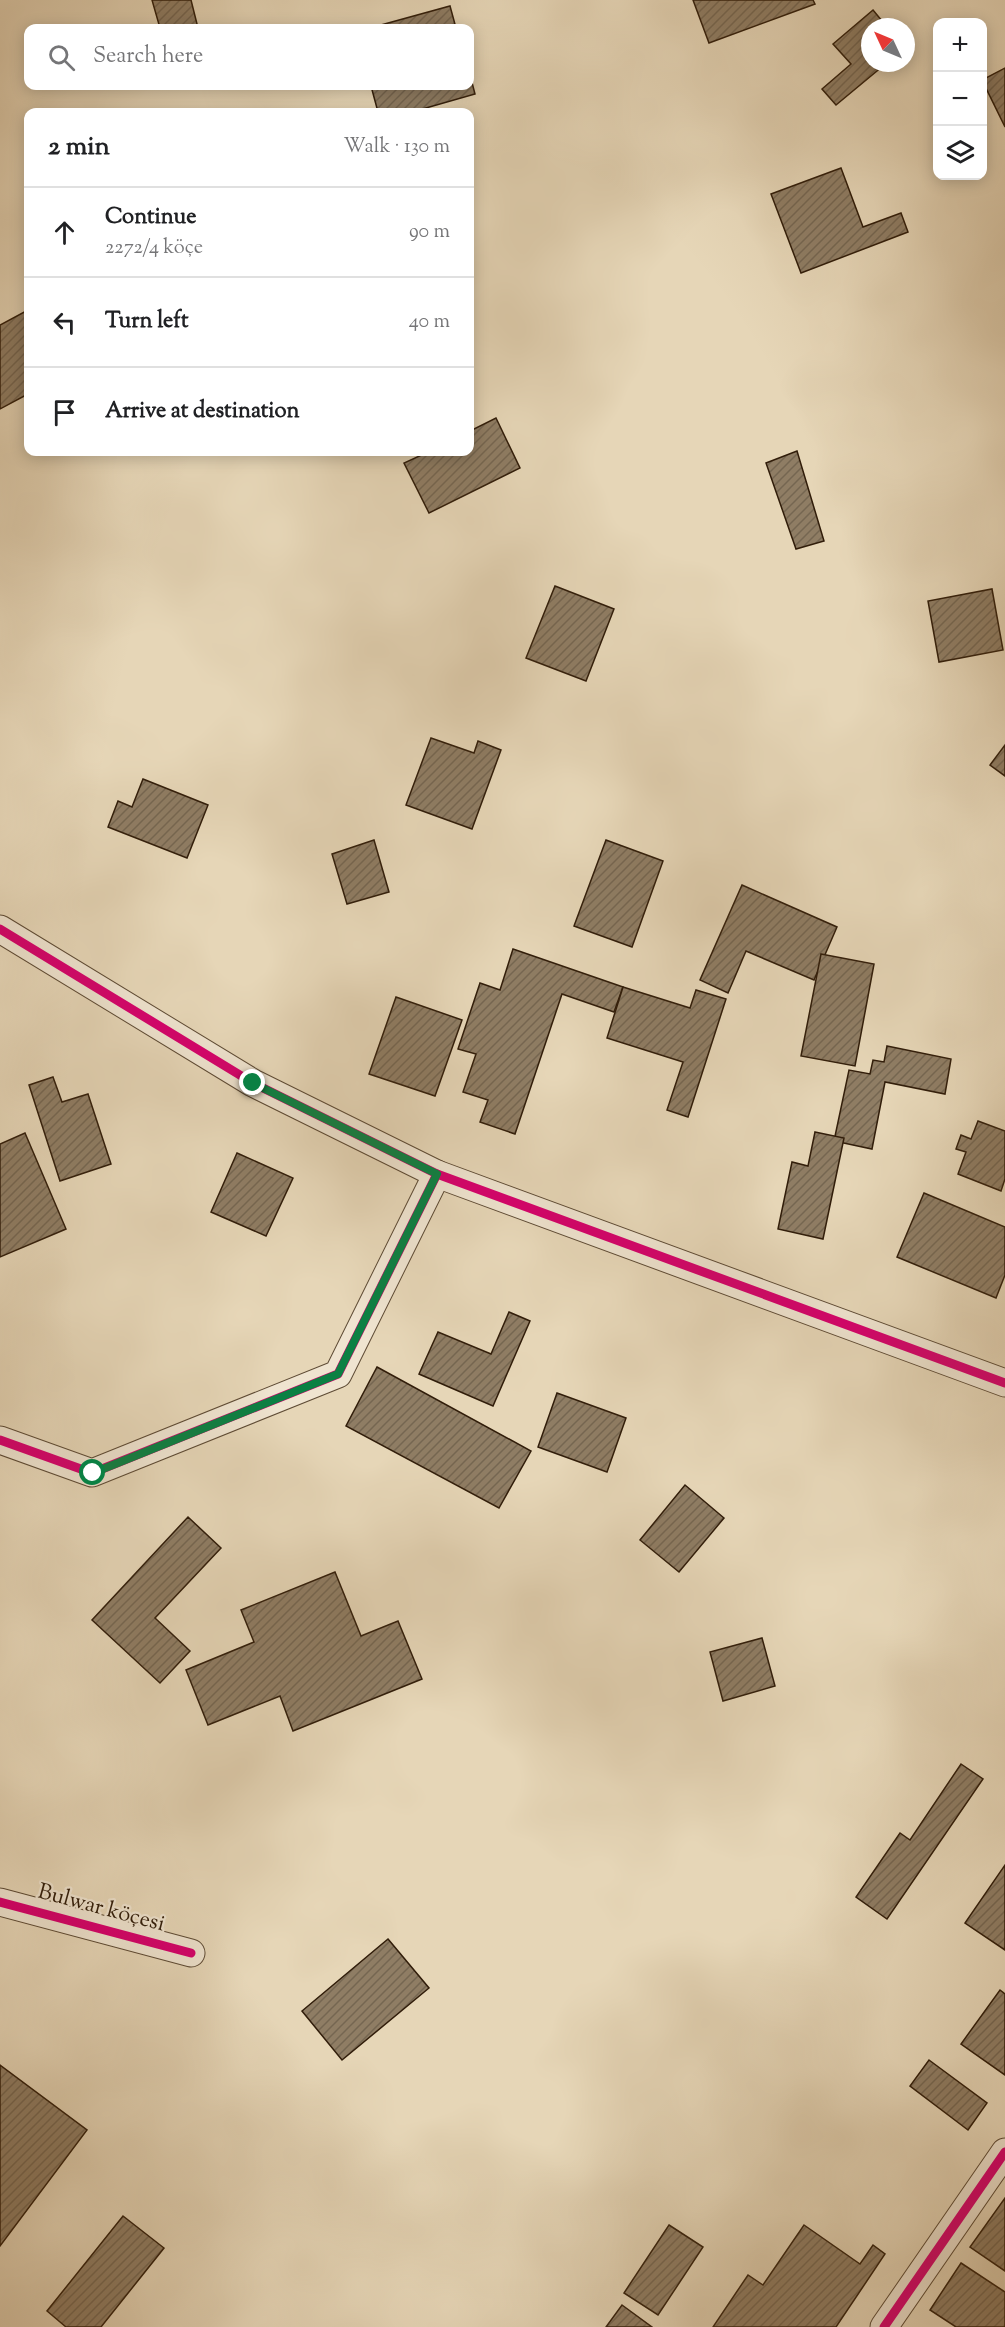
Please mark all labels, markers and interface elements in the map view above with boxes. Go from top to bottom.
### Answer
north arrow [861,18,915,72]
map controls [933,18,987,180]
button: + [933,18,987,72]
search box [24,24,474,90]
icon: search [45,41,78,74]
text: Search here [93,41,203,73]
button: − [933,72,987,126]
button: layers [933,126,987,180]
text: 2 min [48,129,110,166]
text: Walk · 130 m [343,133,450,162]
text: Continue [105,202,196,234]
icon: ahead [48,216,81,249]
text: 90 m [409,218,450,247]
text: 2272/4 köçe [105,234,203,263]
icon: left [48,306,81,339]
text: Turn left [105,306,188,338]
text: 40 m [409,308,450,337]
icon: arrive [48,396,81,429]
text: Arrive at destination [105,396,300,428]
route end [239,1069,265,1095]
route start [79,1459,105,1485]
street label: Bulwar köçesi [34,1877,168,1941]

